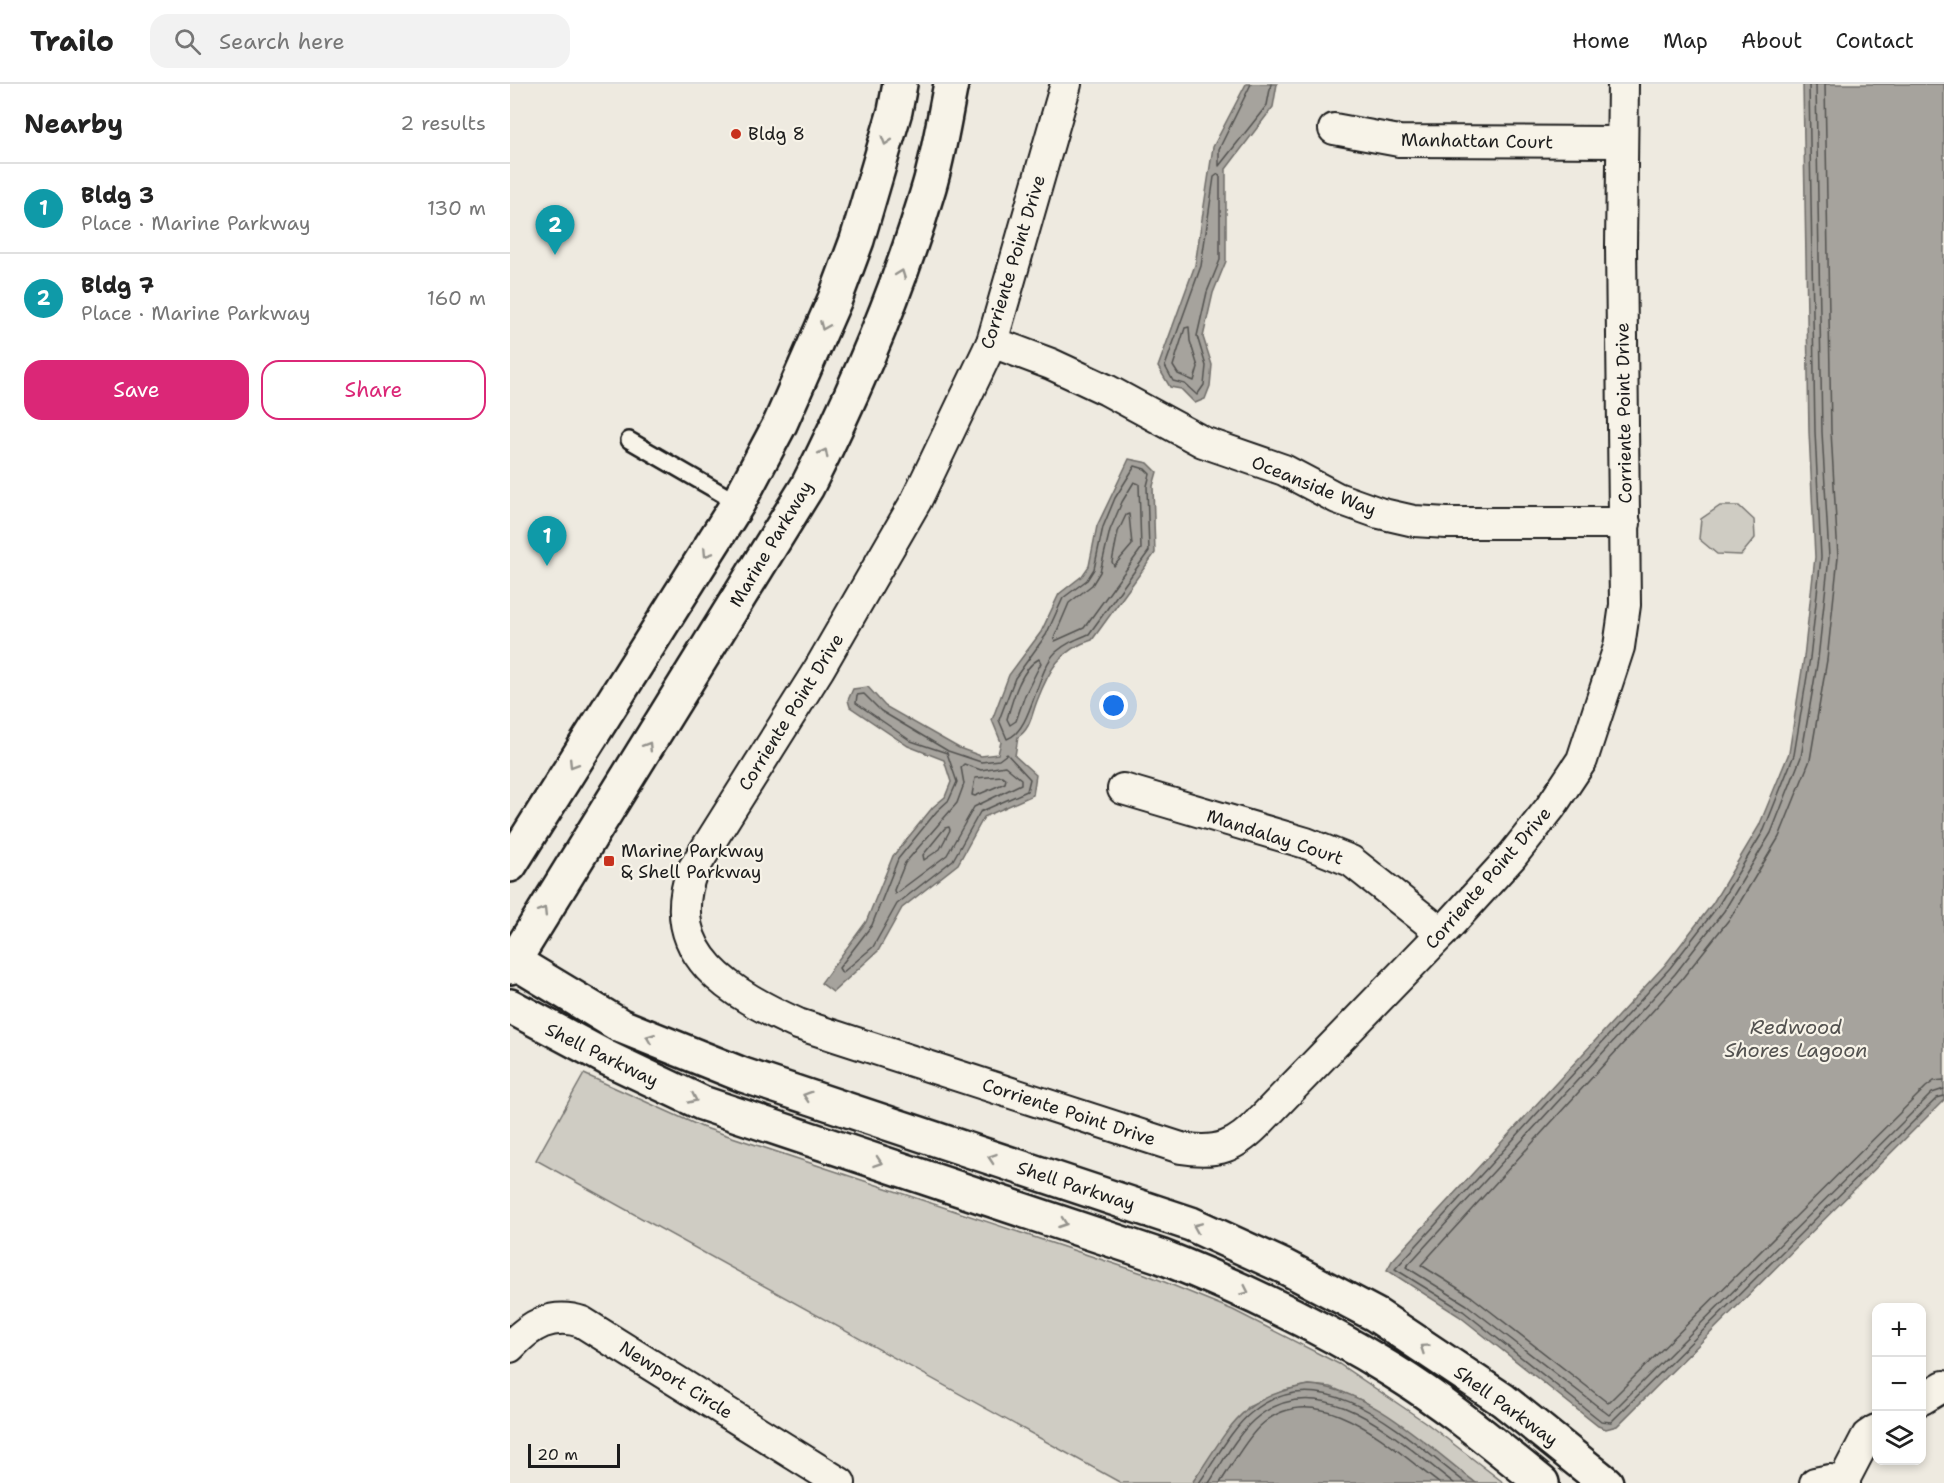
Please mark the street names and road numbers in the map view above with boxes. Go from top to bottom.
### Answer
street label: Manhattan Court [1401,128,1553,154]
street label: Corriente Point Drive [975,172,1051,352]
street label: Corriente Point Drive [1610,322,1638,504]
street label: Oceanside Way [1248,450,1380,522]
street label: Marine Parkway [724,476,818,612]
street label: Corriente Point Drive [733,629,849,795]
street label: Corriente Point Drive [1420,802,1556,954]
street label: Mandalay Court [1204,804,1347,870]
street label: Shell Parkway [541,1017,663,1093]
street label: Corriente Point Drive [979,1073,1159,1151]
street label: Shell Parkway [1014,1156,1138,1216]
street label: Newport Circle [615,1336,737,1424]
street label: Shell Parkway [1449,1360,1563,1452]

